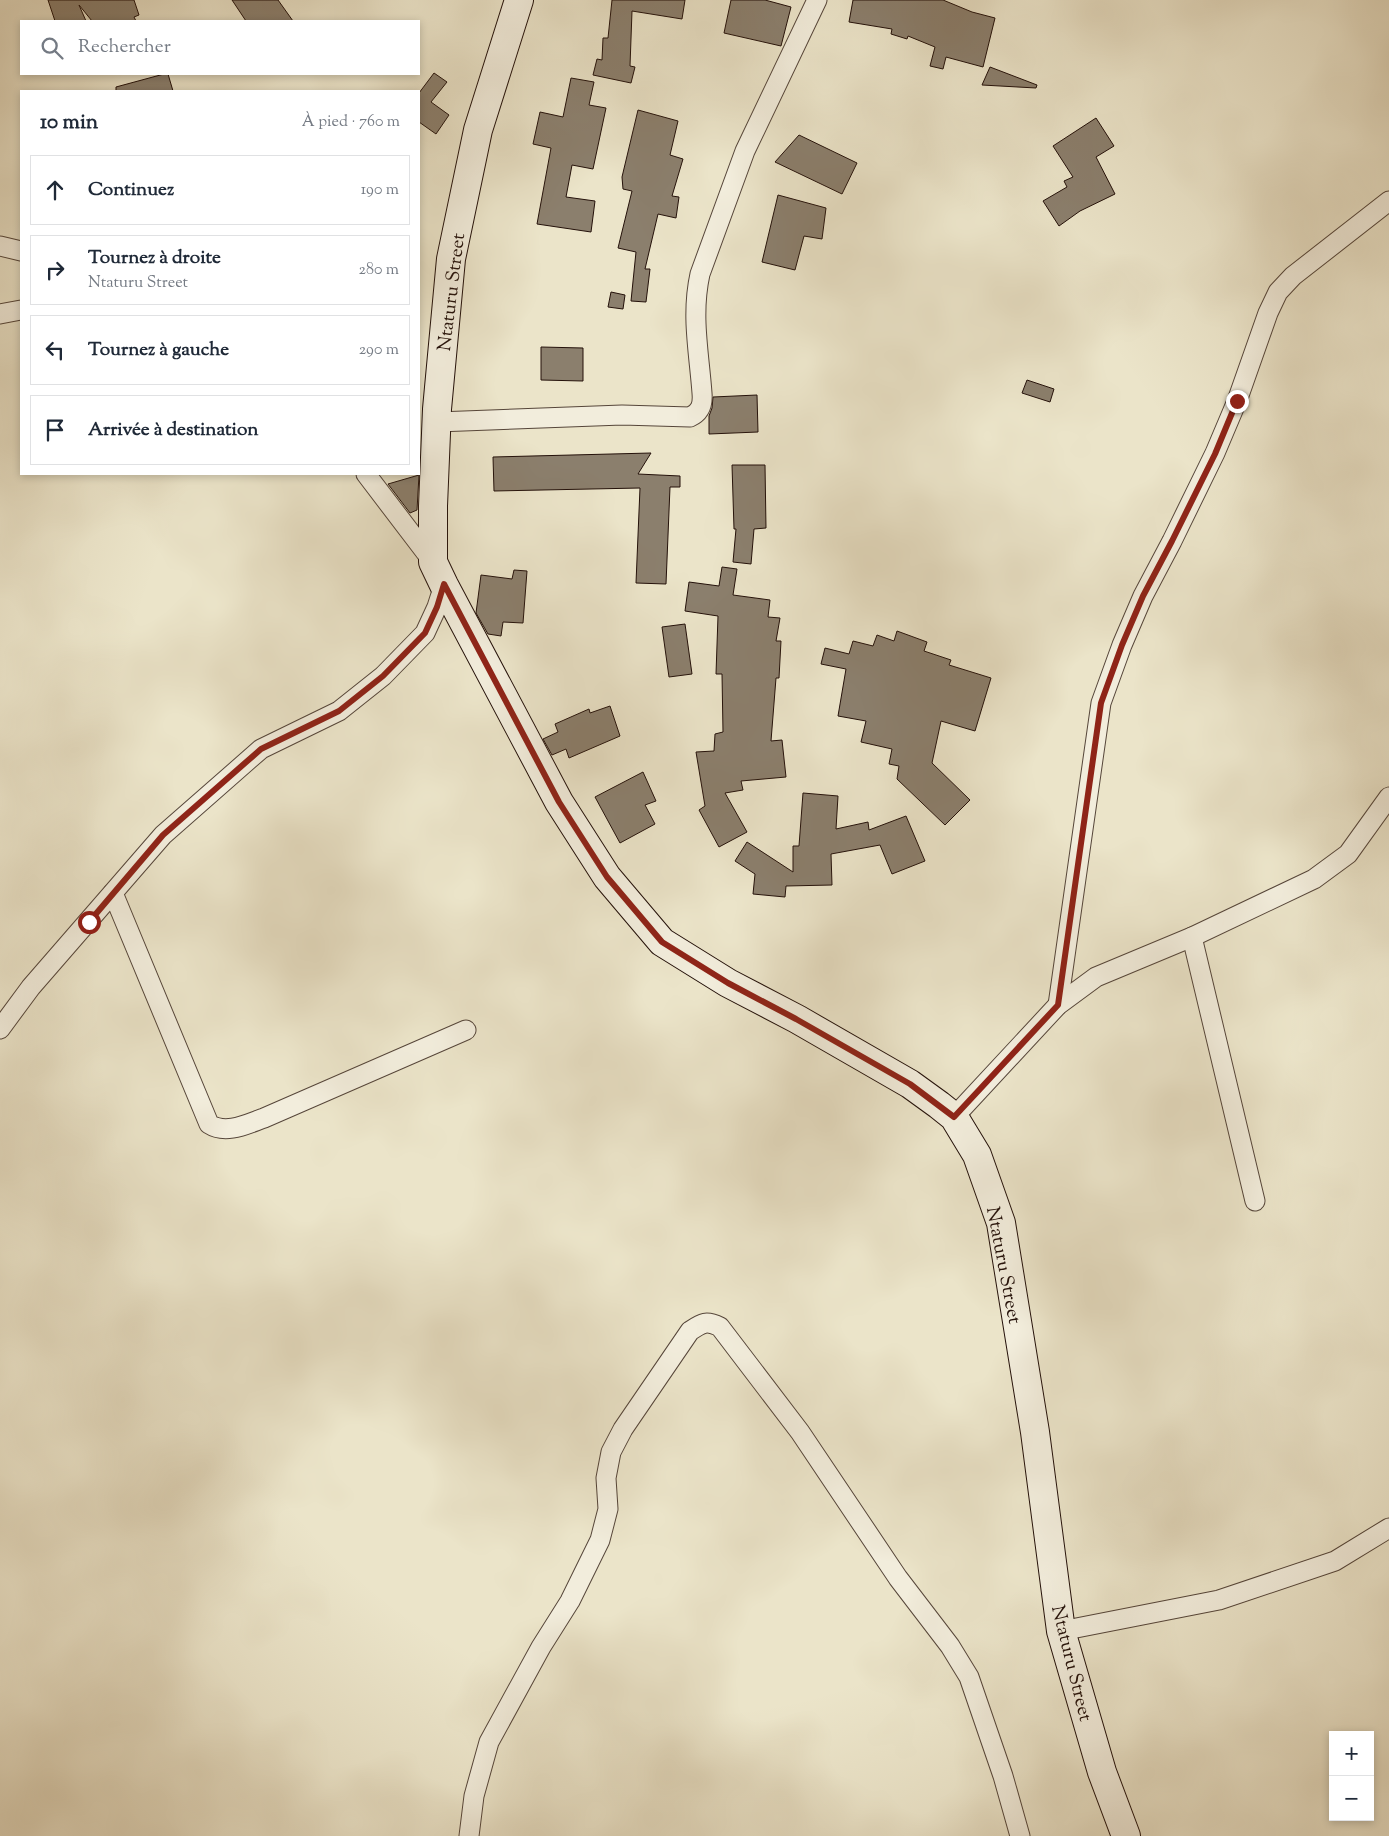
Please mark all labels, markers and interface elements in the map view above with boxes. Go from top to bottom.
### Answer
search box [20,20,420,75]
icon: search [38,34,66,62]
text: Rechercher [78,34,171,61]
text: 10 min [40,108,98,138]
text: À pied · 760 m [302,111,400,134]
icon: ahead [41,176,69,204]
text: Continuez [88,177,174,204]
text: 190 m [361,179,399,202]
street label: Ntaturu Street [432,231,473,353]
text: Tournez à droite [88,245,221,272]
icon: right [41,256,69,284]
text: 280 m [358,259,399,282]
text: Ntaturu Street [88,272,188,295]
icon: left [41,336,69,364]
text: Tournez à gauche [88,337,229,364]
text: 290 m [359,339,399,362]
route end [1226,390,1249,413]
icon: arrive [41,416,69,444]
text: Arrivée à destination [88,417,259,444]
route start [78,911,101,934]
street label: Ntaturu Street [978,1205,1027,1327]
street label: Ntaturu Street [1043,1603,1098,1725]
map controls [1329,1731,1374,1821]
button: + [1329,1731,1374,1776]
button: − [1329,1776,1374,1821]

